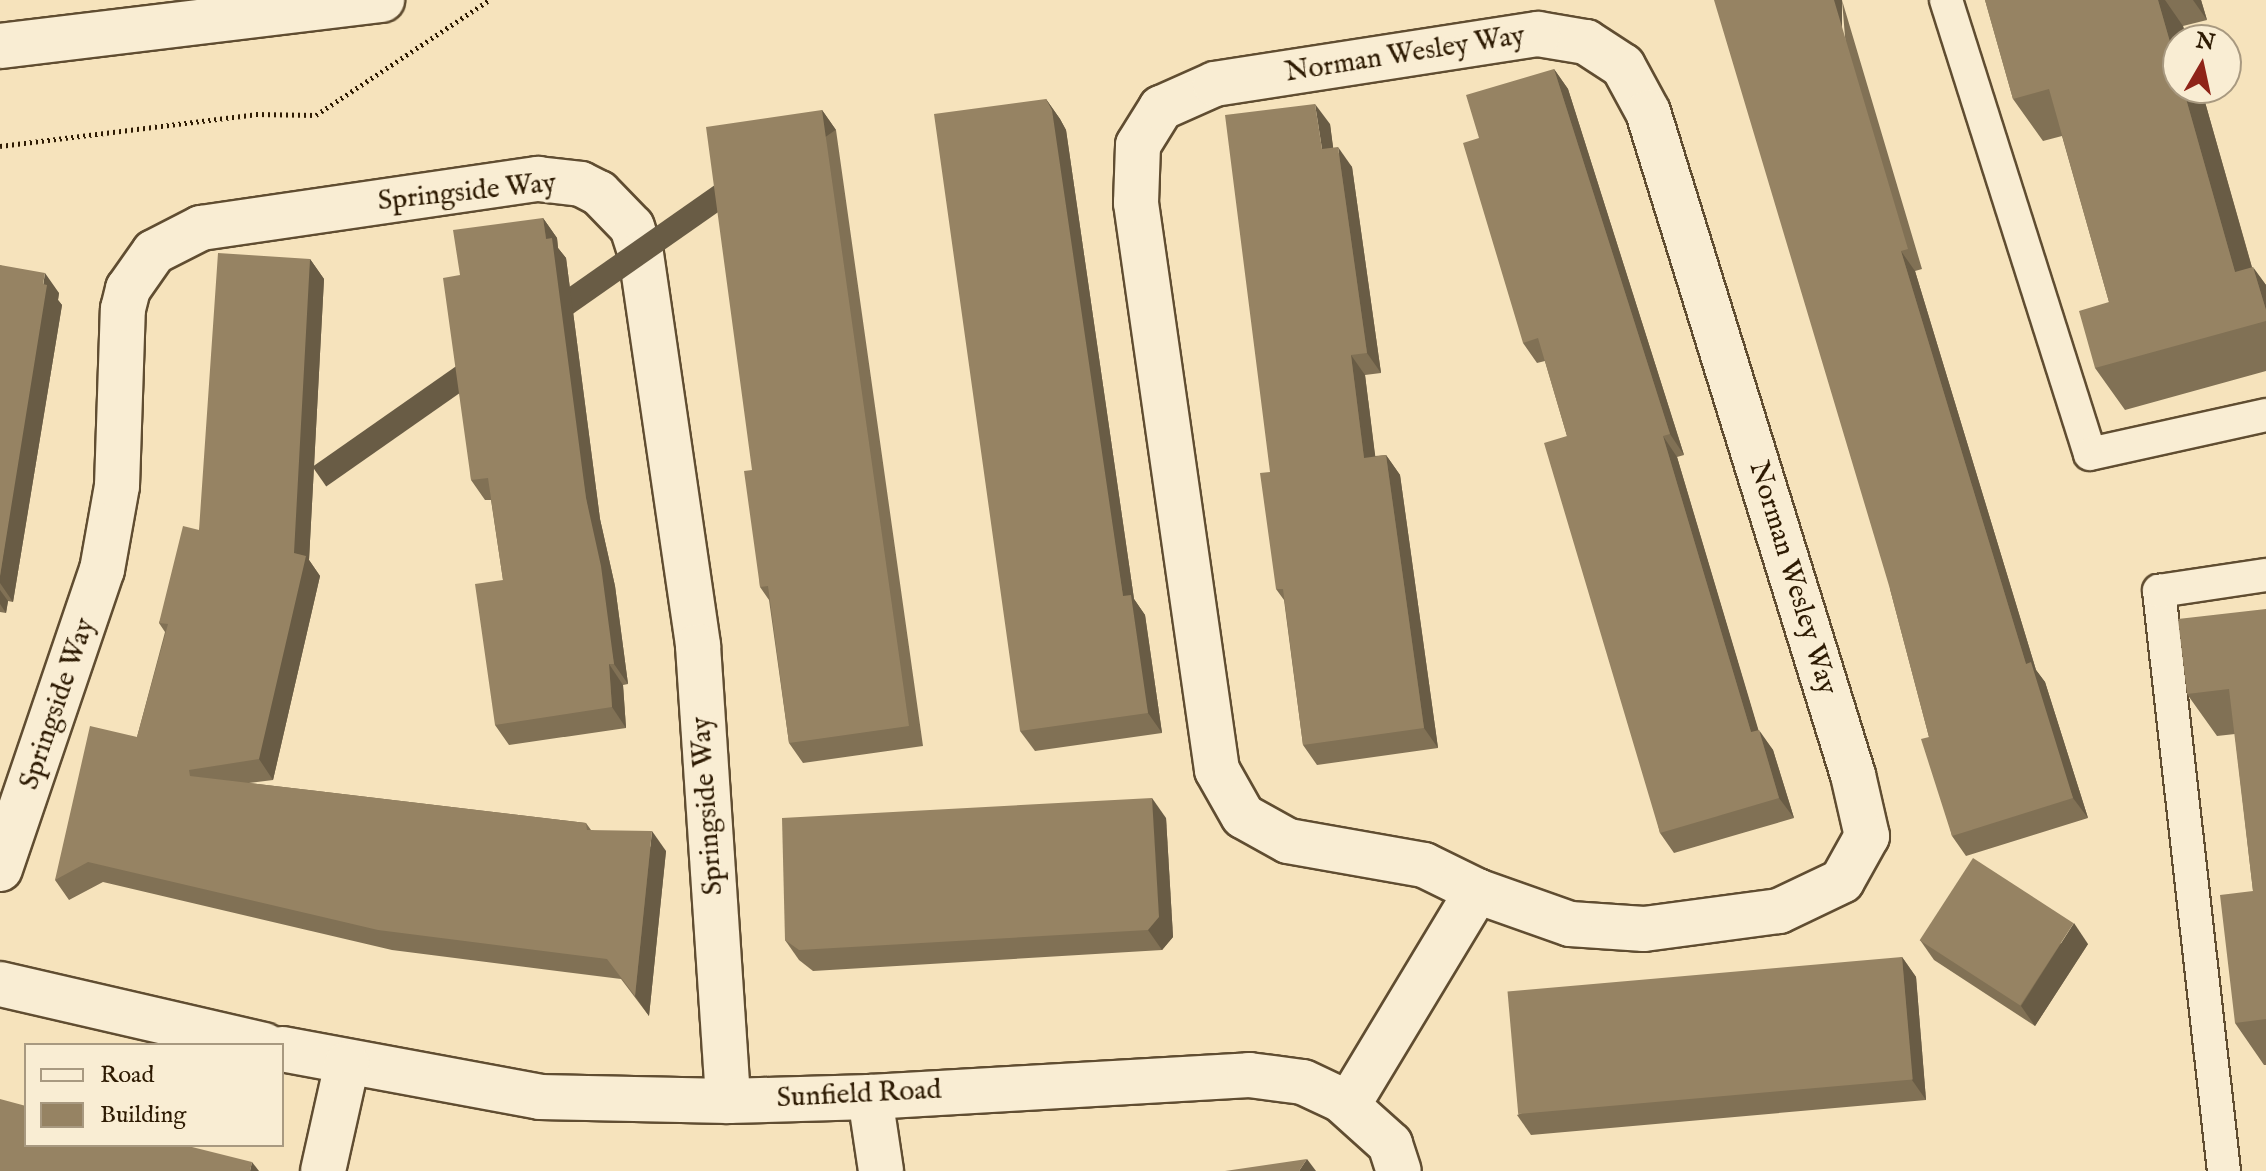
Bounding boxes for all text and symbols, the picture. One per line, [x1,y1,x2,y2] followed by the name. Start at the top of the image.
[1283,19,1527,91] street label: Norman Wesley Way
[2162,24,2242,104] north arrow
[2194,27,2217,58] text: N
[376,167,558,219] street label: Springside Way
[1741,457,1843,699] street label: Norman Wesley Way
[13,614,103,794] street label: Springside Way
[685,716,731,896] street label: Springside Way
[24,1043,284,1147] legend
[100,1060,154,1091] text: Road
[776,1074,942,1116] street label: Sunfield Road
[100,1100,186,1131] text: Building

